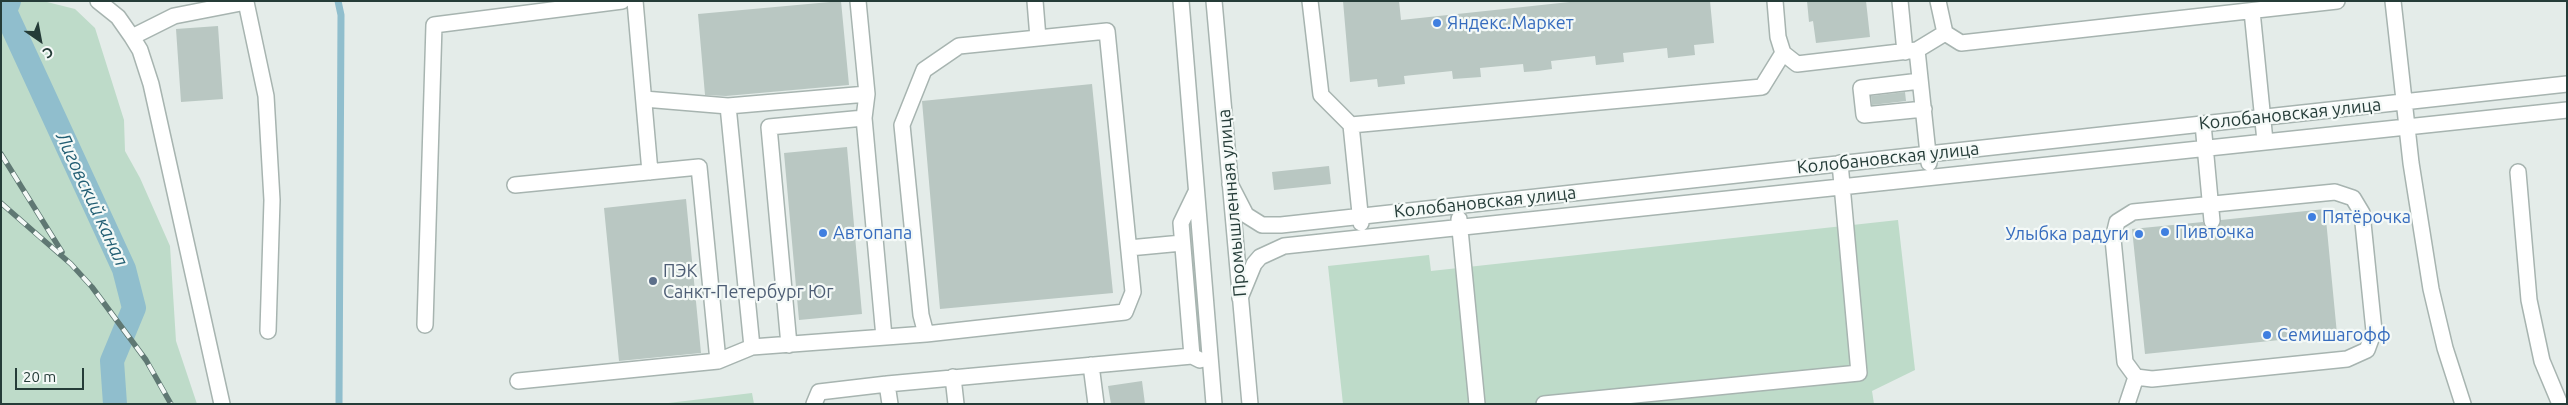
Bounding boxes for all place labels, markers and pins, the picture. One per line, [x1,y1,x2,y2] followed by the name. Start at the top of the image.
[1447,12,1574,34] place label: Яндекс.Маркет
[1431,17,1443,29] marker: Яндекс.Маркет
[2322,206,2411,228] place label: Пятёрочка
[2306,211,2318,223] marker: Пятёрочка
[2175,221,2254,243] place label: Пивточка
[833,222,912,244] place label: Автопапа
[2005,223,2129,245] place label: Улыбка радуги
[2159,226,2171,238] marker: Пивточка
[817,227,829,239] marker: Автопапа
[2133,228,2145,240] marker: Улыбка радуги
[663,260,834,302] place label: ПЭК Санкт-Петербург Юг
[647,275,659,287] marker: ПЭК Санкт-Петербург Юг
[2277,324,2391,346] place label: Семишагофф
[2261,329,2273,341] marker: Семишагофф

